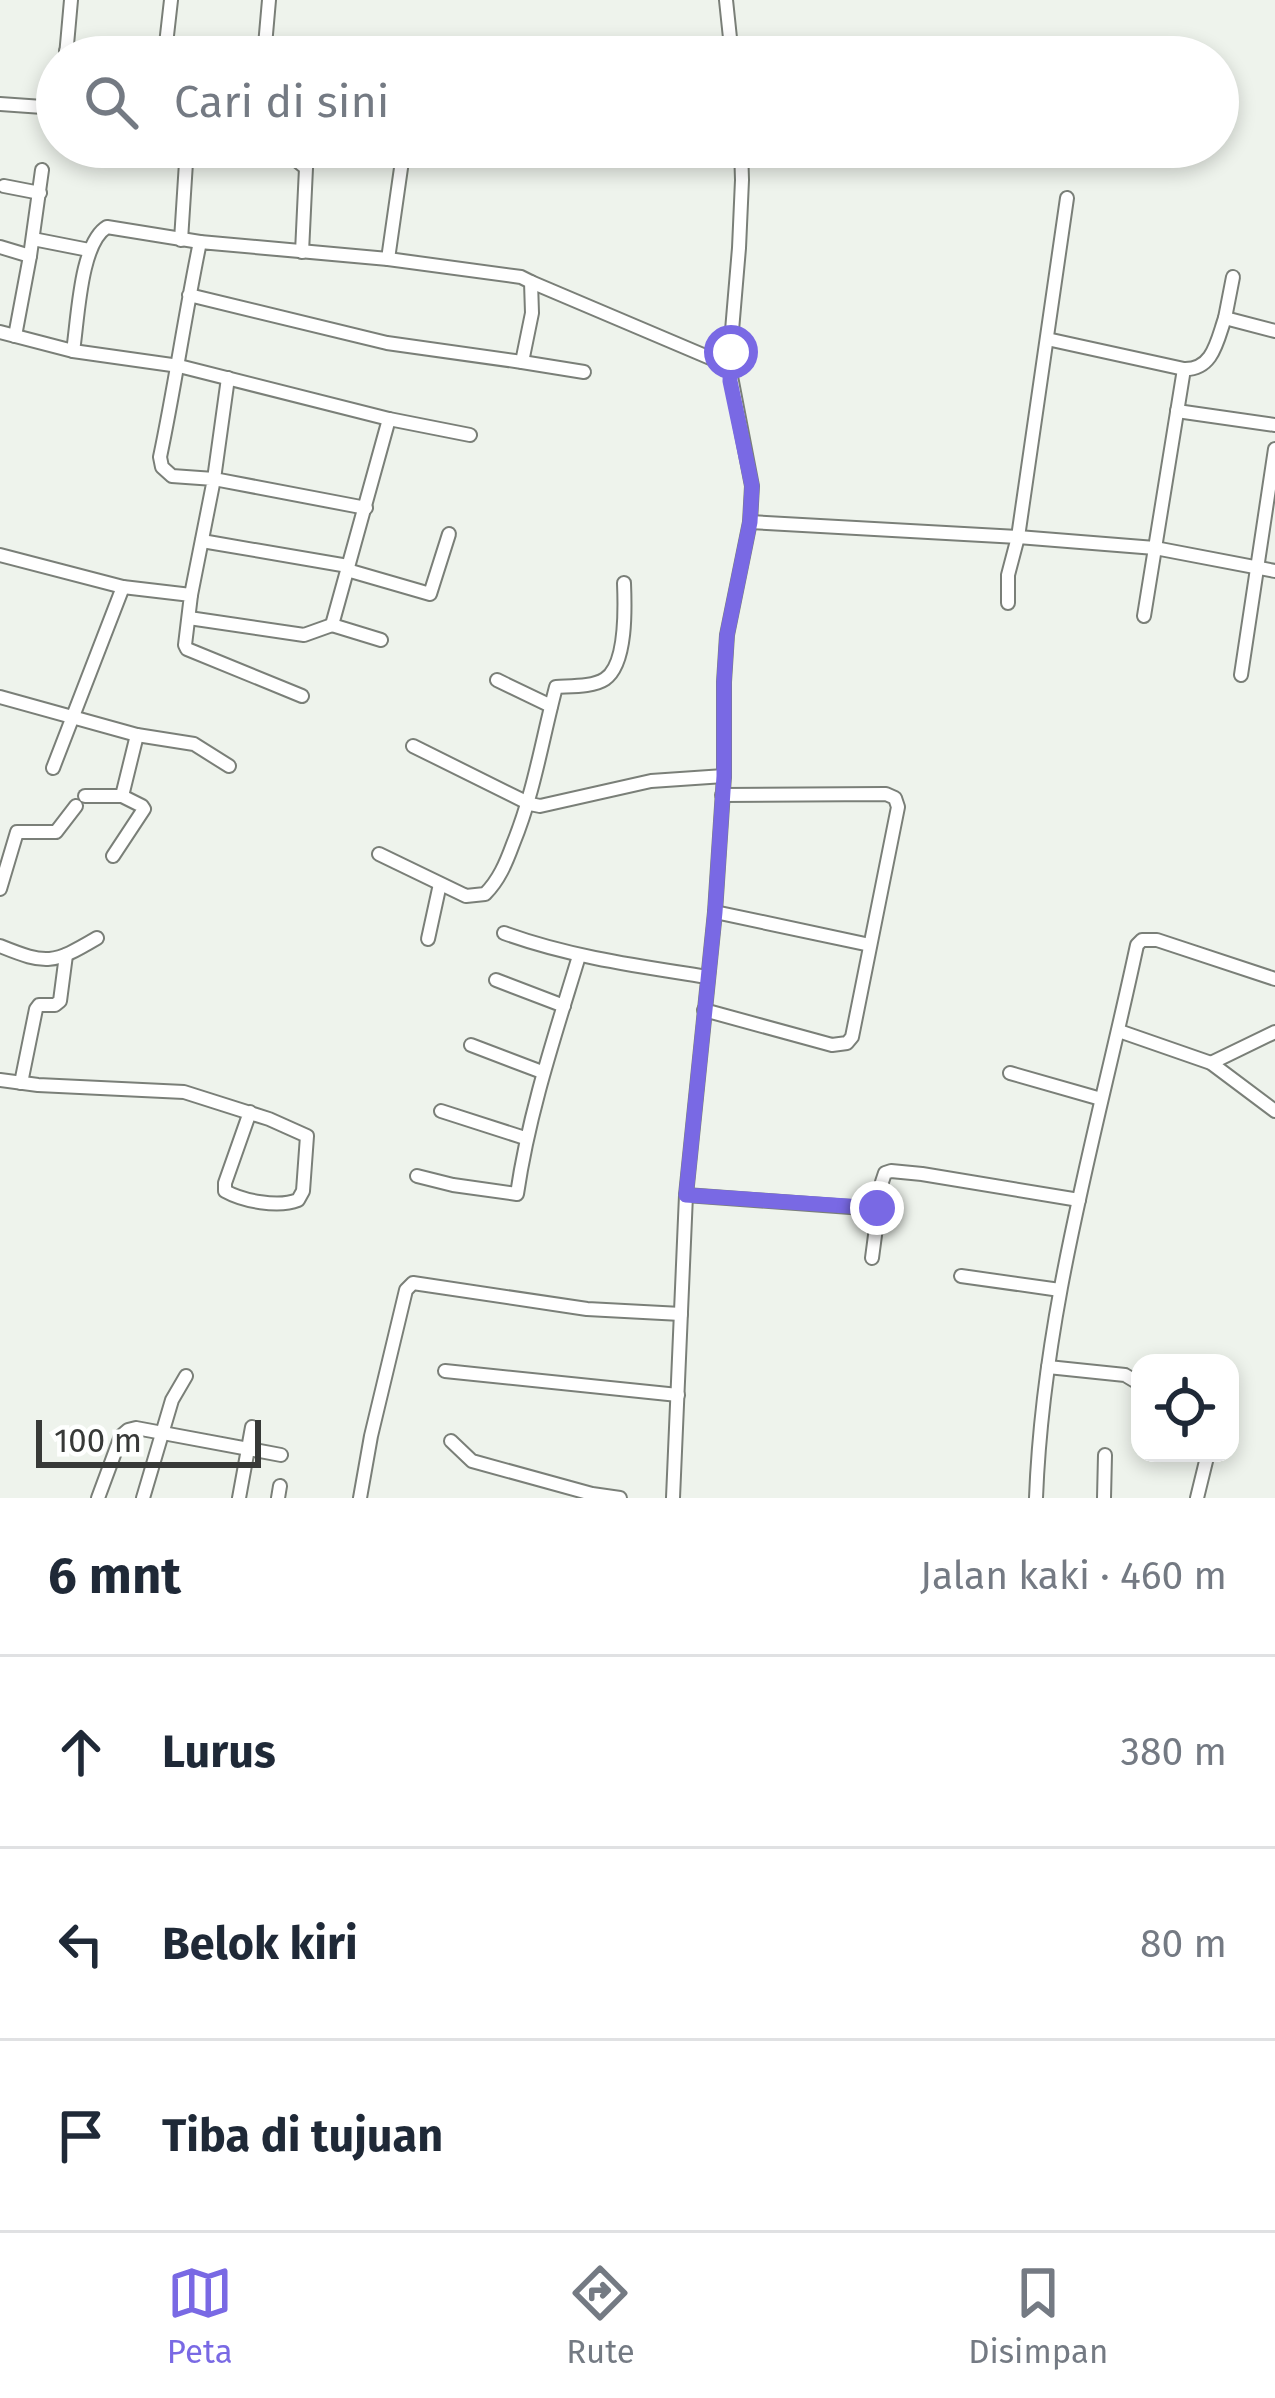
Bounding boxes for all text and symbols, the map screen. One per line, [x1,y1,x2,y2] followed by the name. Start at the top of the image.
[36,36,1239,168] search box
[78,69,144,135] icon: search
[174,75,390,129] text: Cari di sini
[704,325,758,379] route start
[850,1181,904,1235] route end
[1131,1354,1239,1462] map controls
[1131,1354,1239,1462] button: locate
[36,1414,261,1467] scale bar
[54,1421,142,1461] text: 100 m
[48,1545,181,1607] text: 6 mnt
[920,1553,1227,1599] text: Jalan kaki · 460 m
[48,1719,114,1785] icon: ahead
[162,1725,276,1779] text: Lurus
[1121,1729,1227,1775] text: 380 m
[48,1911,114,1977] icon: left
[162,1917,358,1971] text: Belok kiri
[1140,1921,1227,1967] text: 80 m
[48,2103,114,2169] icon: arrive
[162,2109,443,2163] text: Tiba di tujuan
[167,2260,233,2372] tab: Peta
[566,2260,635,2372] tab: Rute
[968,2260,1108,2372] tab: Disimpan

